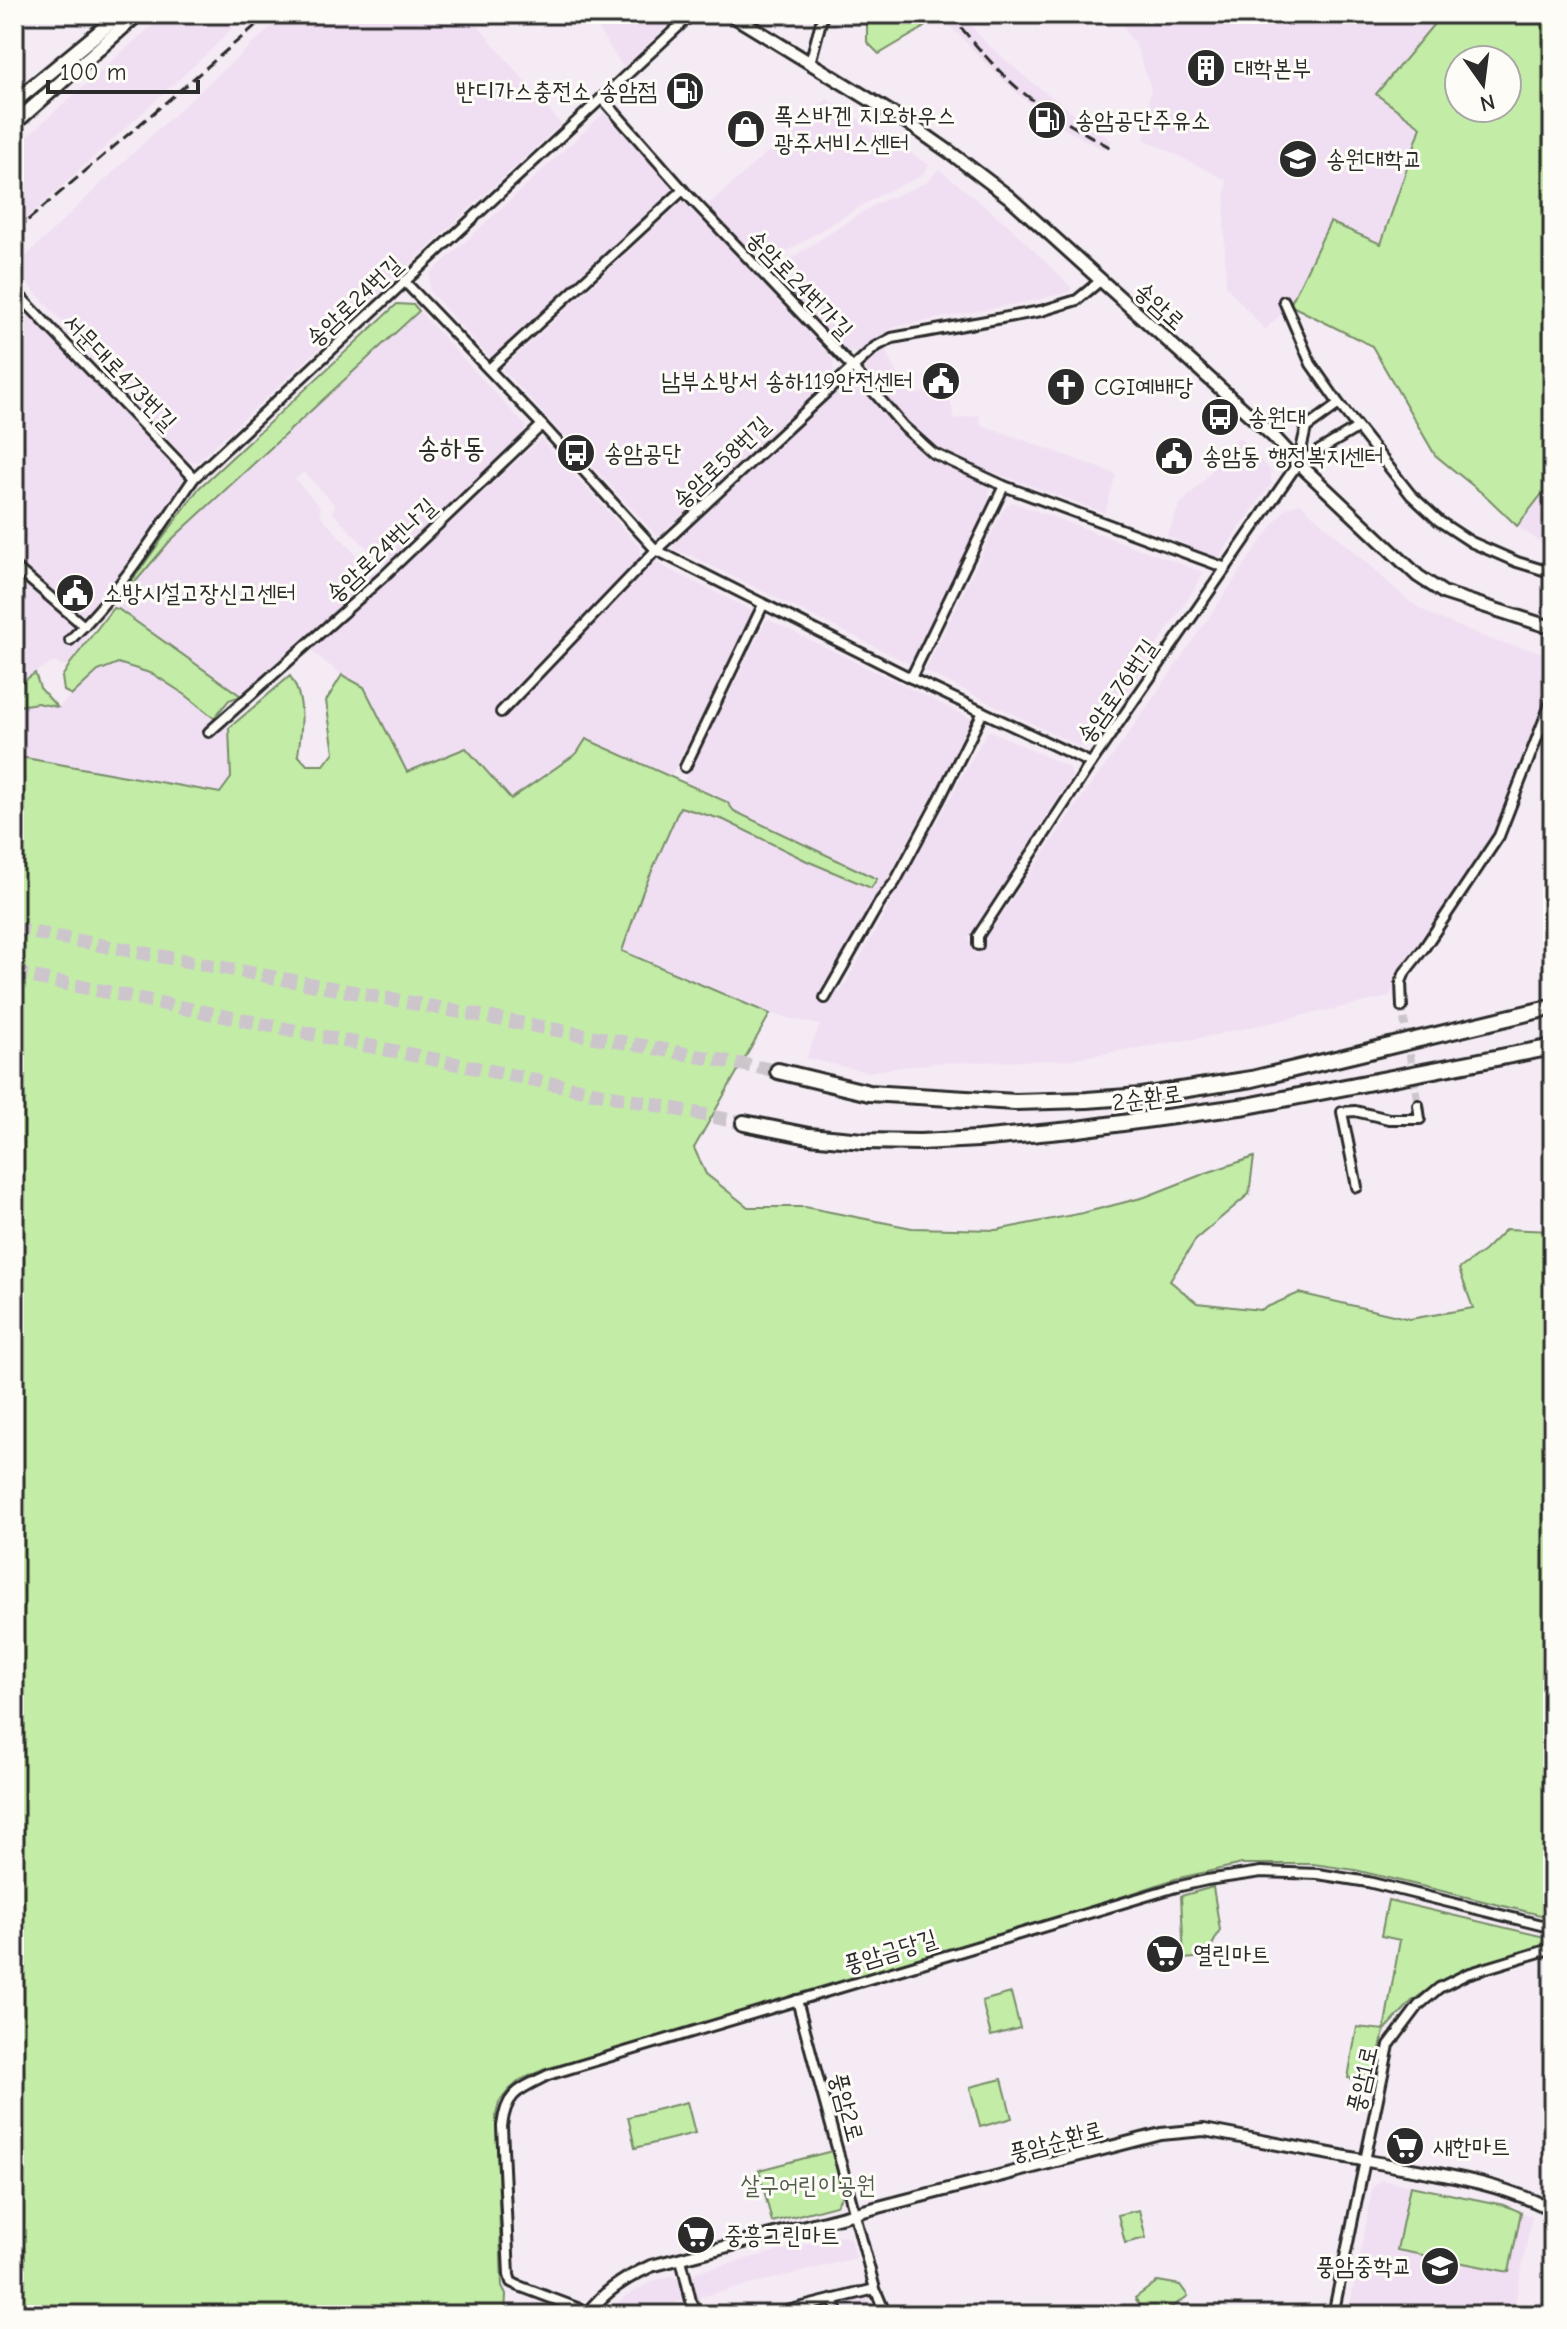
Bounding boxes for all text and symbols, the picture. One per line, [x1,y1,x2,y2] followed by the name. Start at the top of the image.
[48,44,198,94] scale bar
[1443,44,1523,124] north arrow
[1185,47,1227,89] building icon: 대학본부
[1234,54,1311,82] place label: 대학본부
[60,58,127,86] text: 100 m
[664,70,706,112] fuel station icon: 반디가스충전소 송암점
[456,77,657,105] place label: 반디가스충전소 송암점
[1477,88,1498,117] text: N
[1026,99,1068,141] fuel station icon: 송암공단주유소
[774,101,956,157] place label: 폭스바겐 지오하우스 광주서비스센터
[1075,106,1210,134] place label: 송암공단주유소
[725,108,767,150] shop icon: 폭스바겐 지오하우스 광주서비스센터
[1277,138,1319,180] school or university icon: 송원대학교
[1326,145,1423,173] place label: 송원대학교
[741,224,859,344] street label: 송암로24번가길
[300,250,408,352] street label: 송암로24번길
[1129,276,1191,336] street label: 송암로
[57,308,183,436] street label: 서문대로473번길
[920,360,962,402] public building icon: 남부소방서 송하119안전센터
[1045,366,1087,408] church icon: CGI예배당
[661,367,913,395] place label: 남부소방서 송하119안전센터
[1094,373,1193,401] place label: CGI예배당
[1199,396,1241,438] bus stop icon: 송원대
[1248,403,1306,431] place label: 송원대
[667,410,775,514] street label: 송암로58번길
[417,432,485,464] district label: 송하동
[555,432,597,474] bus stop icon: 송암공단
[1153,435,1195,477] public building icon: 송암동 행정복지센터
[604,439,681,467] place label: 송암공단
[1202,442,1384,470] place label: 송암동 행정복지센터
[320,492,442,608] street label: 송암로24번나길
[54,572,96,614] public building icon: 소방시설고장신고센터
[103,579,296,607] place label: 소방시설고장신고센터
[1071,634,1163,748] street label: 송암로76번길
[1110,1079,1184,1117] street label: 2순환로
[840,1923,940,1979] street label: 풍암금당길
[1144,1933,1186,1975] supermarket icon: 열린마트
[1193,1940,1270,1968] place label: 열린마트
[1341,2043,1383,2115] street label: 풍암1로
[824,2069,870,2145] street label: 풍암2로
[1006,2115,1106,2167] street label: 풍암순환로
[1384,2125,1426,2167] supermarket icon: 새한마트
[1433,2132,1510,2160] place label: 새한마트
[740,2171,876,2199] park label: 살구어린이공원
[675,2214,717,2256] supermarket icon: 중흥그린마트
[724,2221,840,2249] place label: 중흥그린마트
[1419,2245,1461,2287] school or university icon: 풍암중학교
[1315,2252,1412,2280] place label: 풍암중학교

